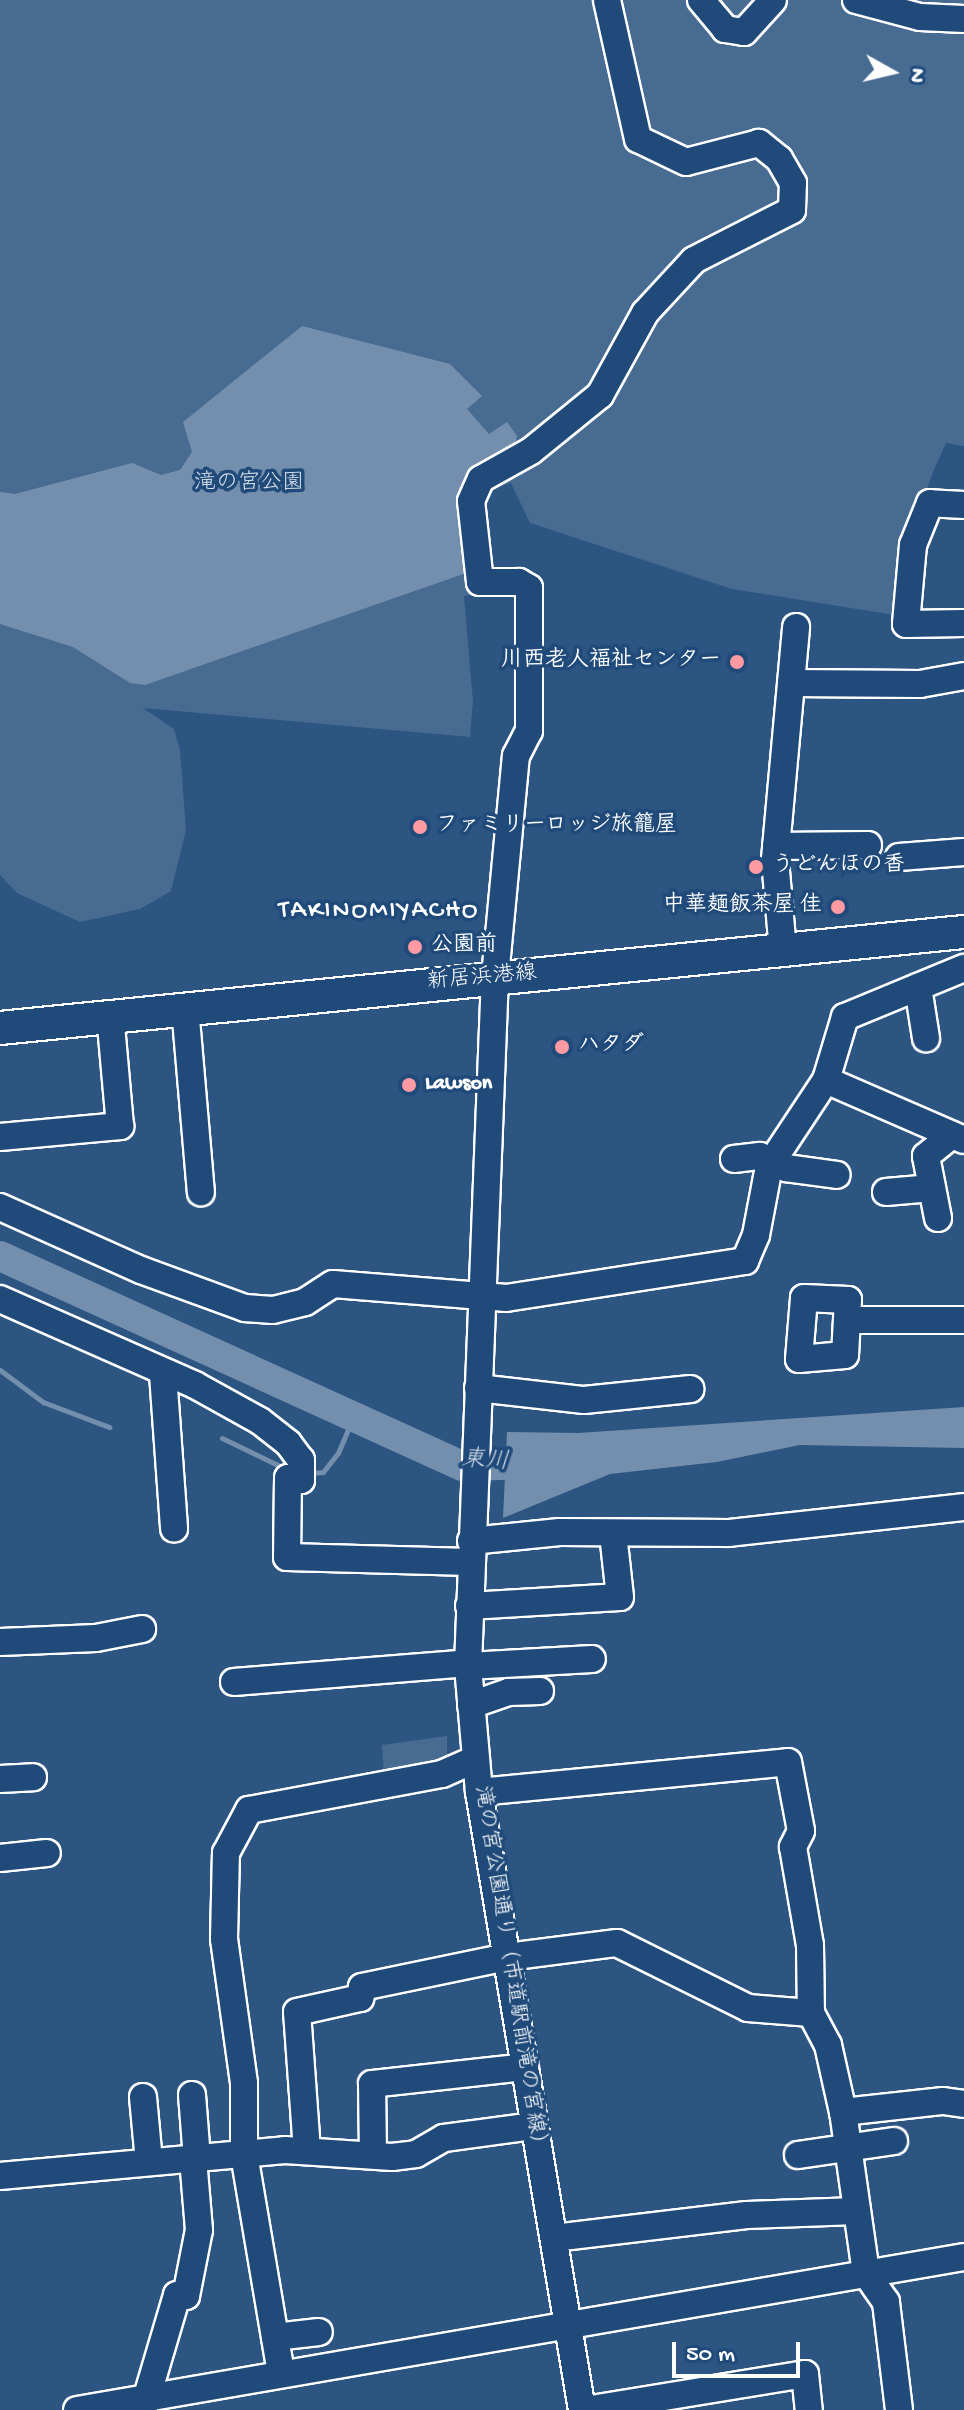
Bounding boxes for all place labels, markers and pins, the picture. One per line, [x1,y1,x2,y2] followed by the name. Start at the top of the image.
[501,649,721,675] place label: 川西老人福祉センター
[728,653,746,671] marker: 川西老人福祉センター
[436,814,678,840] place label: ファミリーロッジ旅籠屋
[411,818,429,836] marker: ファミリーロッジ旅籠屋
[772,854,904,880] place label: うどんほの香
[747,858,765,876] marker: うどんほの香
[663,894,822,920] place label: 中華麺飯茶屋 佳
[829,898,847,916] marker: 中華麺飯茶屋 佳
[431,934,497,960] place label: 公園前
[406,938,424,956] marker: 公園前
[578,1034,644,1060] place label: ハタダ
[553,1038,571,1056] marker: ハタダ
[425,1072,492,1098] place label: Lawson
[400,1076,418,1094] marker: Lawson

